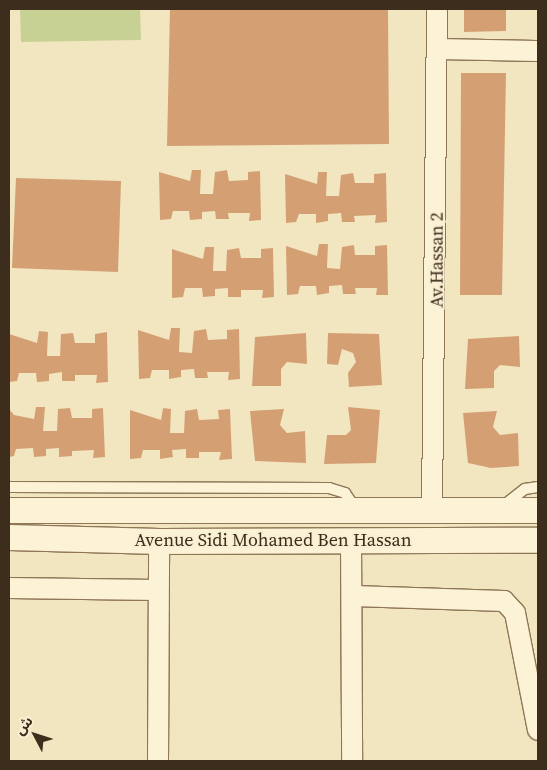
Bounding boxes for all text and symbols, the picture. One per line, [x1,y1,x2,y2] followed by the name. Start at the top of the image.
[426,212,448,308] street label: Av.Hassan 2
[134,529,412,551] street label: Avenue Sidi Mohamed Ben Hassan
[10,710,60,760] north arrow
[10,712,37,739] text: ش

